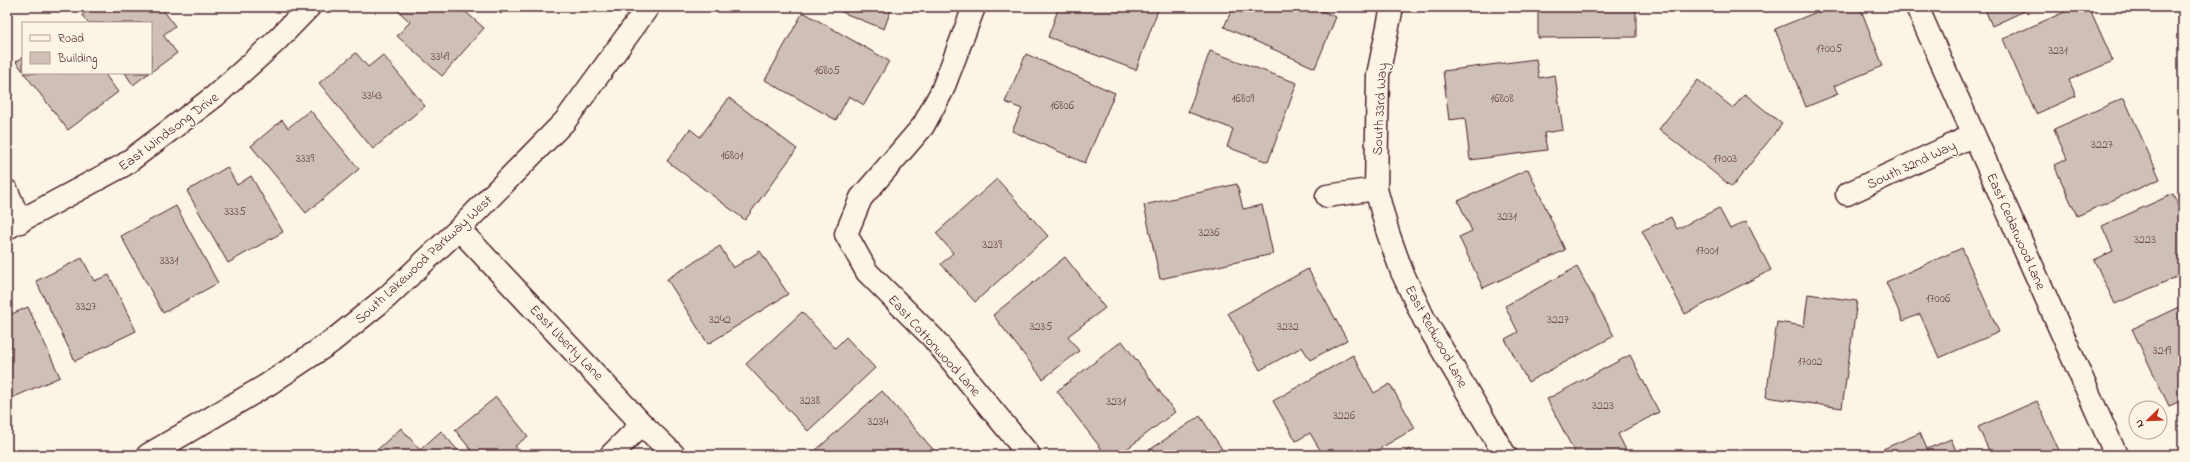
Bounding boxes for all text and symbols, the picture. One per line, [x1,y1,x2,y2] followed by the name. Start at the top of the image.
[22,22,152,74] legend
[58,30,84,48] text: Road
[1816,40,1842,58] house number: 17005
[2048,42,2068,60] house number: 3231
[431,48,450,66] house number: 3349
[57,50,97,69] text: Building
[814,62,840,80] house number: 16805
[1368,62,1394,156] street label: South 33rd Way
[114,87,225,178] street label: East Windsong Drive
[362,87,382,105] house number: 3343
[1232,90,1255,108] house number: 16809
[1490,90,1514,108] house number: 16808
[1050,97,1075,115] house number: 16806
[1864,135,1960,196] street label: South 32nd Way
[2091,136,2113,154] house number: 3227
[721,147,743,165] house number: 16801
[296,150,315,168] house number: 3339
[1713,150,1737,168] house number: 17003
[1980,170,2051,294] street label: East Cedarwood Lane
[350,190,498,330] street label: South Lakewood Parkway West
[224,203,246,221] house number: 3335
[1497,208,1517,226] house number: 3231
[1198,224,1220,242] house number: 3236
[2134,231,2156,249] house number: 3223
[982,236,1002,254] house number: 3239
[1696,242,1719,260] house number: 17001
[160,252,179,270] house number: 3331
[1399,282,1473,392] street label: East Redwood Lane
[882,290,986,402] street label: East Cottonwood Lane
[1926,290,1951,308] house number: 17006
[76,298,96,316] house number: 3327
[523,300,608,387] street label: East Liberty Lane
[709,311,731,329] house number: 3242
[1547,311,1569,329] house number: 3227
[1030,318,1053,336] house number: 3235
[1277,318,1299,336] house number: 3232
[2153,342,2172,360] house number: 3219
[1797,353,1823,371] house number: 17002
[800,392,821,410] house number: 3238
[1106,393,1126,411] house number: 3231
[1592,397,1614,415] house number: 3223
[2128,400,2168,440] north arrow
[1333,407,1356,425] house number: 3226
[868,413,888,431] house number: 3234
[2131,417,2149,430] text: N

